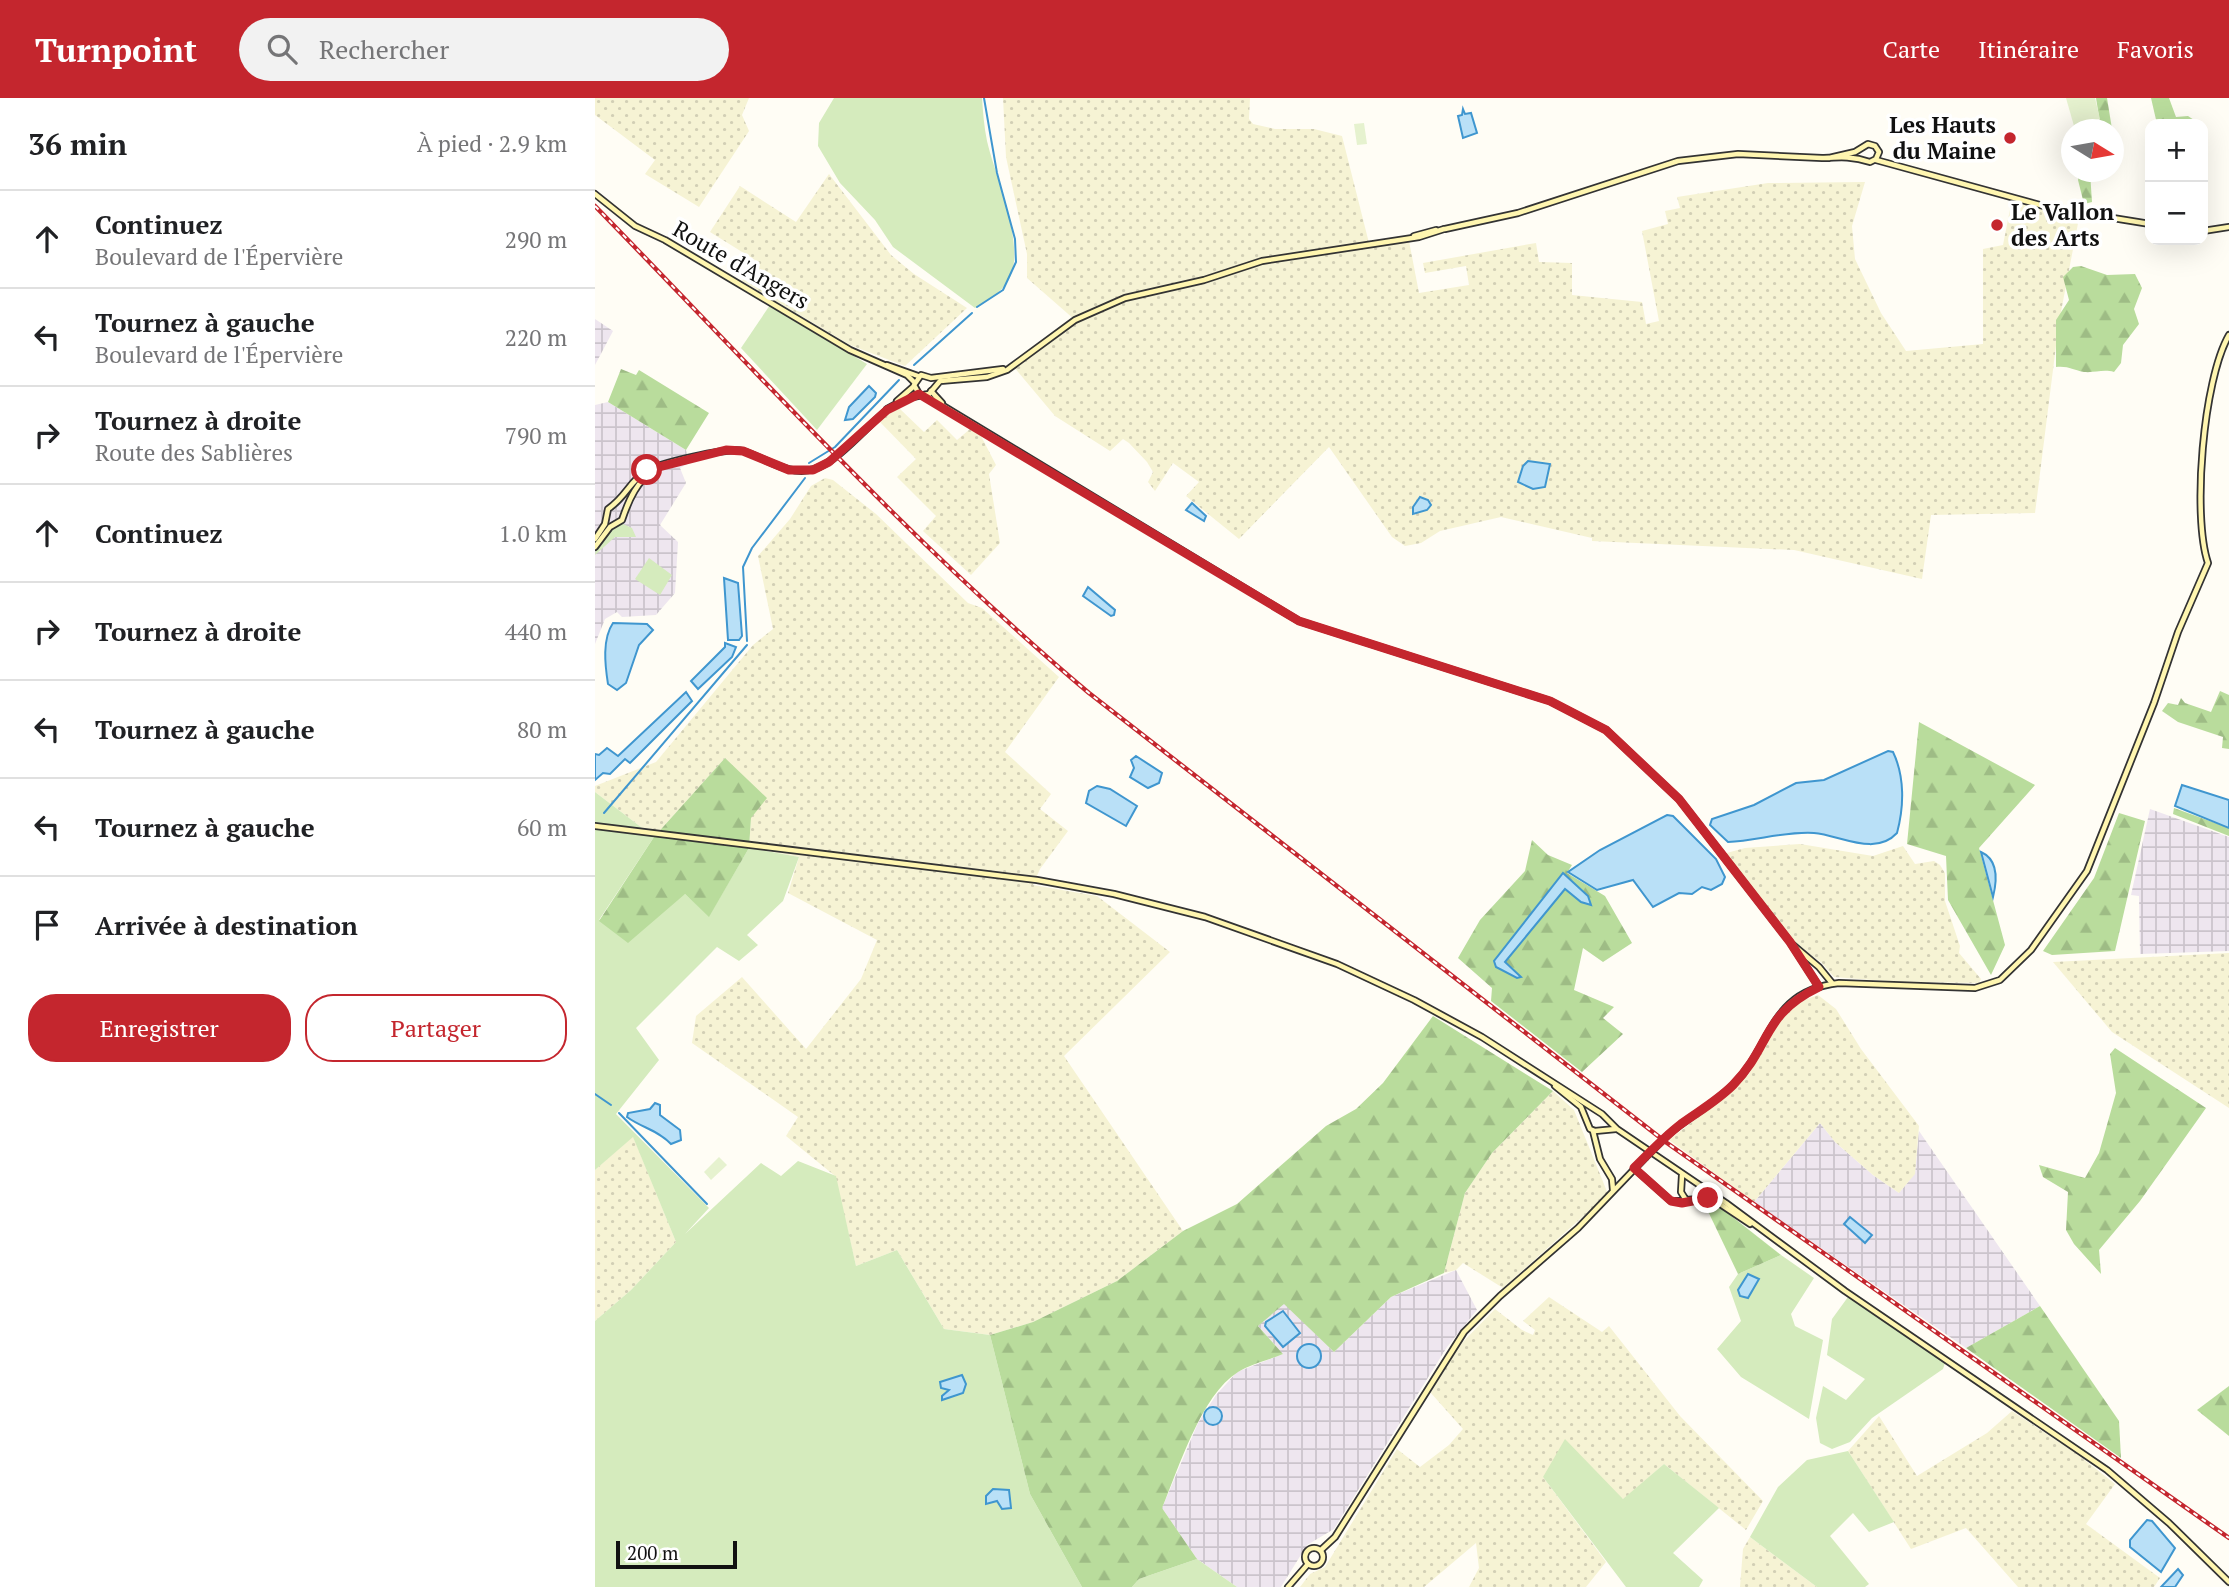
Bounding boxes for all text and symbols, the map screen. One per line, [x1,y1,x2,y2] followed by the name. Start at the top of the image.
[239,18,729,81] search box
[35,28,197,71] text: Turnpoint
[263,30,301,68] icon: search
[319,32,449,66] text: Rechercher
[1882,33,1940,65] text: Carte
[1978,33,2079,65] text: Itinéraire
[2117,33,2194,65] text: Favoris
[1889,109,1996,166] place label: Les Hauts du Maine
[2061,119,2124,182] north arrow
[2145,119,2208,245] map controls
[2145,119,2208,182] button: +
[28,124,127,164] text: 36 min
[417,128,567,159] text: À pied · 2.9 km
[2002,130,2018,146] marker: Les Hauts du Maine
[2145,182,2208,245] button: −
[2011,196,2114,253] place label: Le Vallon des Arts
[95,207,223,241] text: Continuez
[667,213,815,316] street label: Route d'Angers
[1989,217,2005,233] marker: Le Vallon des Arts
[28,220,66,258] icon: ahead
[505,224,567,255] text: 290 m
[95,241,343,272] text: Boulevard de l'Épervière
[95,305,315,339] text: Tournez à gauche
[28,318,66,356] icon: left
[505,322,567,353] text: 220 m
[95,339,343,370] text: Boulevard de l'Épervière
[95,403,301,437] text: Tournez à droite
[28,416,66,454] icon: right
[505,420,567,451] text: 790 m
[95,437,293,468] text: Route des Sablières
[631,454,662,485] route start
[28,514,66,552] icon: ahead
[95,516,223,550] text: Continuez
[499,518,567,549] text: 1.0 km
[28,612,66,650] icon: right
[95,614,301,648] text: Tournez à droite
[505,616,567,647] text: 440 m
[28,710,66,748] icon: left
[95,712,315,746] text: Tournez à gauche
[517,714,567,745] text: 80 m
[28,808,66,846] icon: left
[95,810,315,844] text: Tournez à gauche
[517,812,567,843] text: 60 m
[28,906,66,944] icon: arrive
[95,908,358,942] text: Arrivée à destination
[28,994,291,1062] button: Enregistrer
[305,994,567,1062] button: Partager
[1692,1182,1723,1213] route end
[616,1538,737,1570] scale bar
[627,1540,678,1565] text: 200 m

